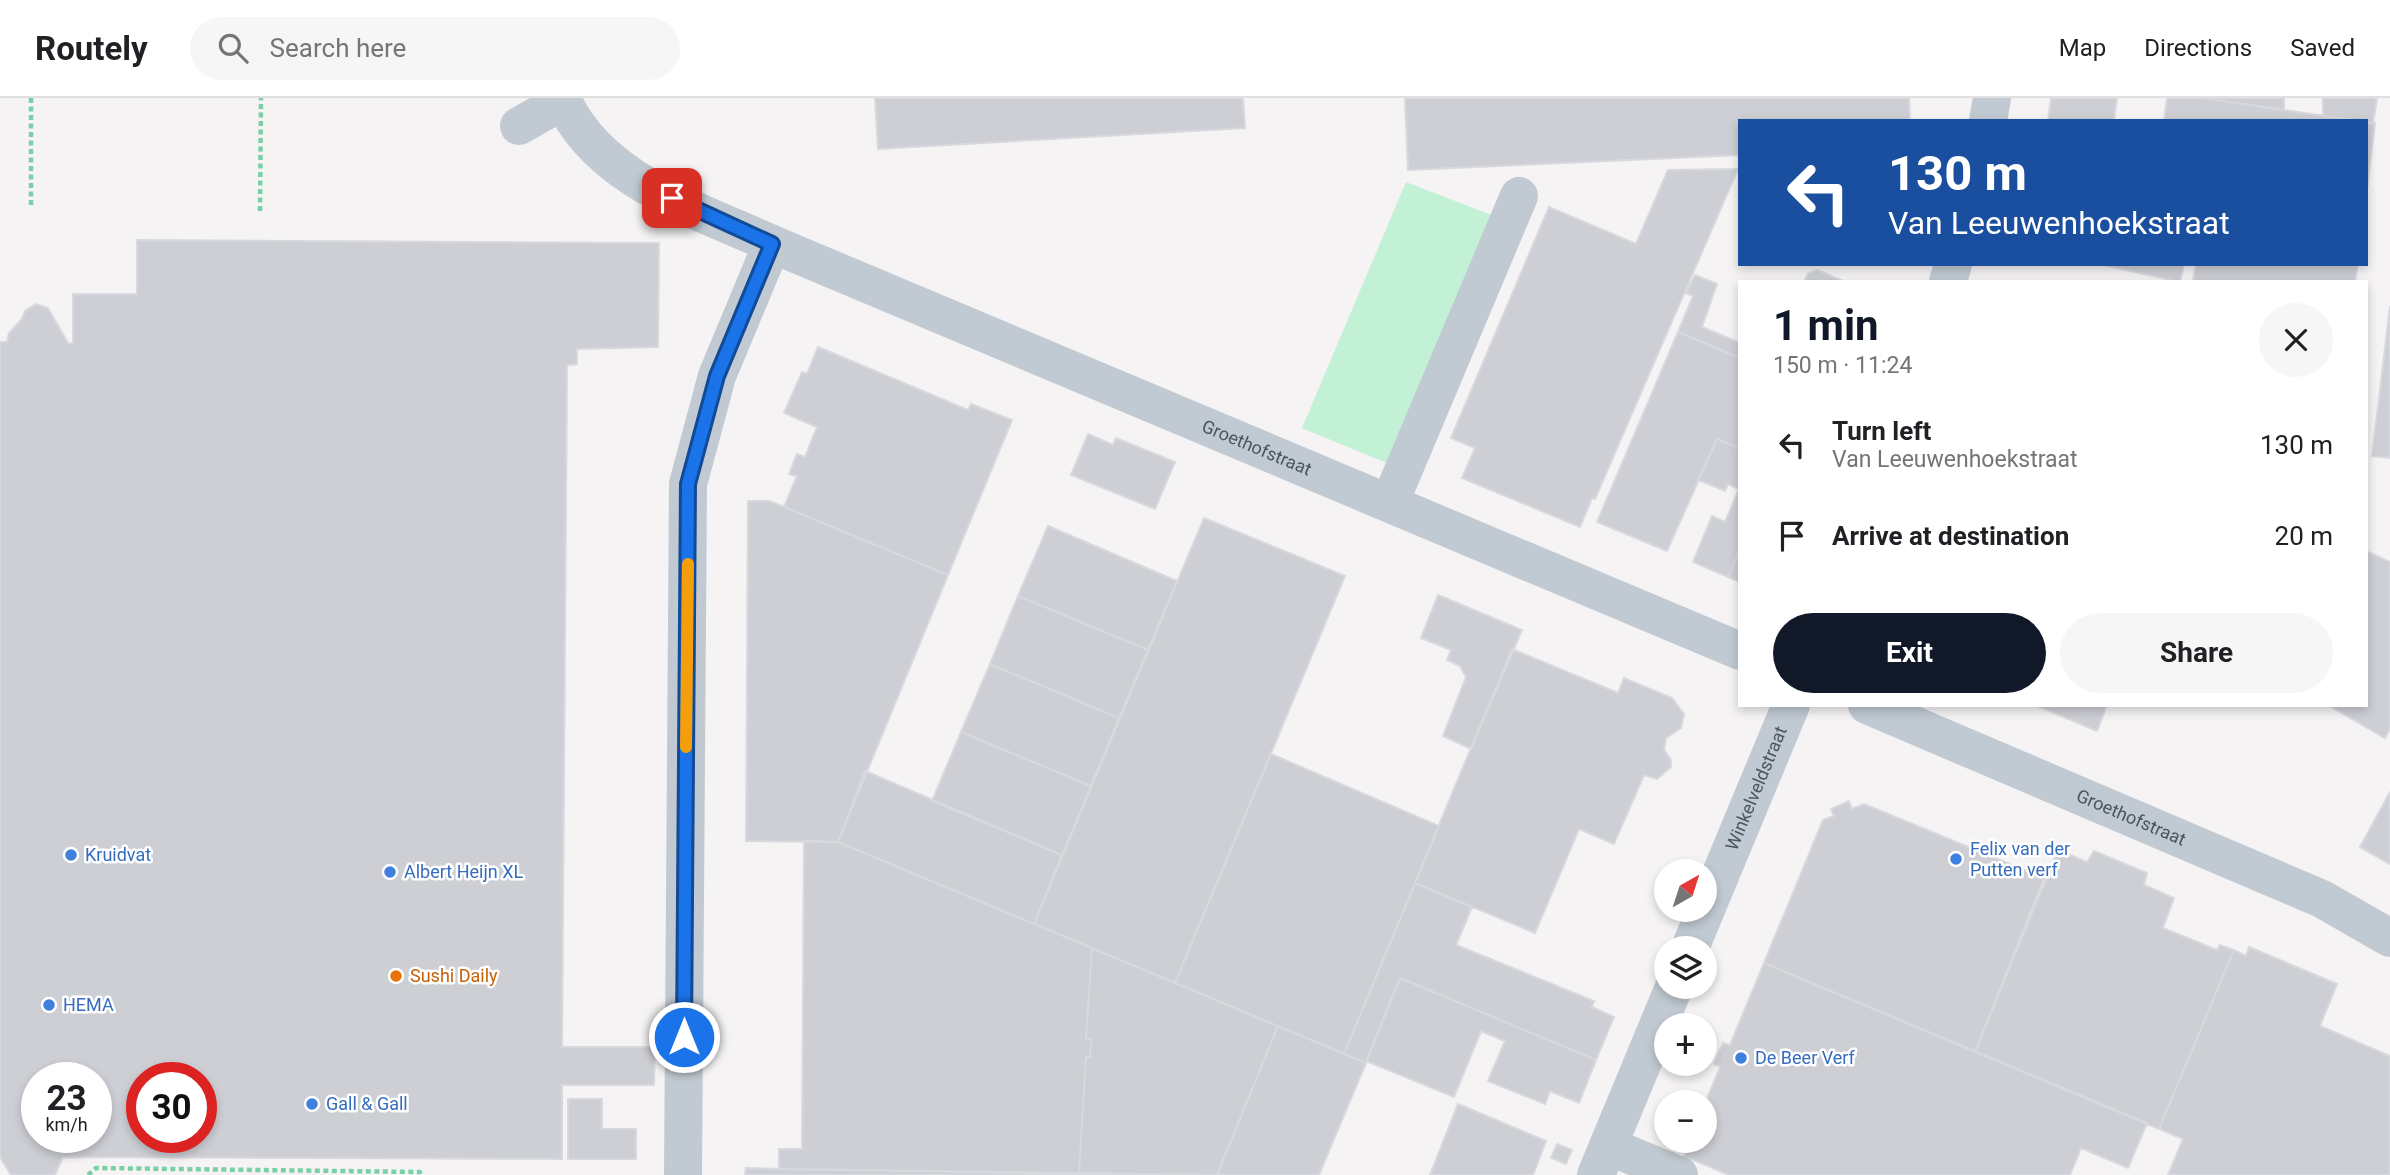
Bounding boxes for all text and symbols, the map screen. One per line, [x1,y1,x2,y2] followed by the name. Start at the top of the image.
[190,17,680,80] search box
[35,29,148,68] text: Routely
[214,29,252,67] icon: search
[270,33,406,63] text: Search here
[2059,34,2106,62] text: Map
[2144,34,2252,62] text: Directions
[2290,34,2355,62] text: Saved
[1888,145,2027,202] text: 130 m
[1773,147,1864,238] icon: left
[642,168,702,228] pin
[653,179,691,217] icon: arrive
[1888,204,2230,242] text: Van Leeuwenhoekstraat
[1773,301,1879,350] text: 1 min
[2259,303,2333,377] button: close
[1773,352,1912,379] text: 150 m · 11:24
[1199,415,1315,480] street label: Groethofstraat
[1832,416,1931,446] text: Turn left
[1773,426,1811,464] icon: left
[2260,430,2333,460] text: 130 m
[1832,446,2078,473] text: Van Leeuwenhoekstraat
[1773,517,1811,555] icon: arrive
[1832,521,2069,551] text: Arrive at destination
[2275,521,2333,551] text: 20 m
[1773,613,2046,693] button: Exit
[2060,613,2333,693] button: Share
[1721,723,1791,853] street label: Winkelveldstraat
[2073,785,2189,850] street label: Groethofstraat
[1970,838,2070,880] place label: Felix van der Putten verf
[85,844,151,865] place label: Kruidvat
[63,847,79,863] marker: Kruidvat
[1948,851,1964,867] marker: Felix van der Putten verf
[1654,859,1717,922] north arrow
[1654,859,1717,1153] map controls
[404,861,523,882] place label: Albert Heijn XL
[382,864,398,880] marker: Albert Heijn XL
[1654,936,1717,999] button: layers
[410,965,498,986] place label: Sushi Daily
[388,968,404,984] marker: Sushi Daily
[63,994,114,1015] place label: HEMA
[41,997,57,1013] marker: HEMA
[647,1000,721,1074] position arrow
[1654,1013,1717,1076] button: +
[1755,1047,1856,1068] place label: De Beer Verf
[1733,1050,1749,1066] marker: De Beer Verf
[126,1062,217,1153] speed limit sign: 30
[46,1078,87,1119] text: 23
[1654,1090,1717,1153] button: −
[326,1093,408,1114] place label: Gall & Gall
[304,1096,320,1112] marker: Gall & Gall
[45,1114,88,1135] text: km/h

